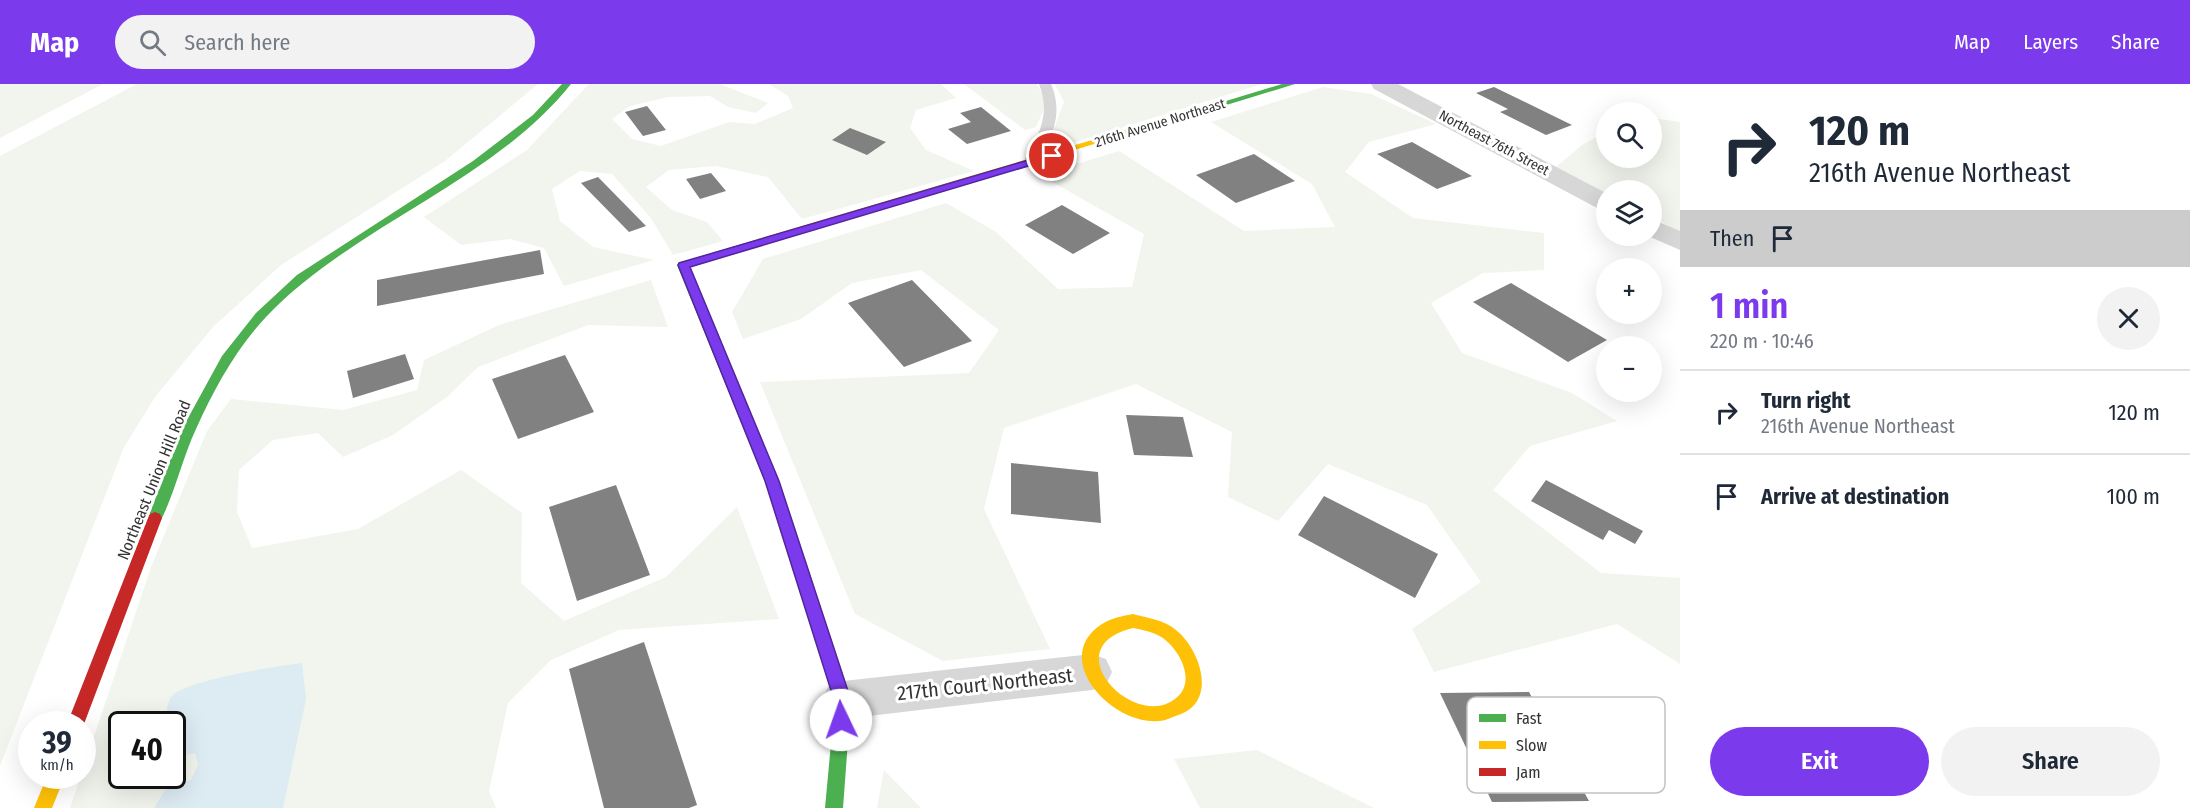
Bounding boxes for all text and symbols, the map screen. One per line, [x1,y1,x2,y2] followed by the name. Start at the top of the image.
[115,15,535,69] search box
[30,26,79,59] text: Map
[136,26,169,59] icon: search
[184,29,290,56] text: Search here
[1954,29,1990,55] text: Map
[2023,29,2078,55] text: Layers
[2111,29,2160,55] text: Share
[1093,95,1228,151] street label: 216th Avenue Northeast
[1596,102,1662,402] map controls
[1596,102,1662,168] button: search
[1809,106,1910,156] text: 120 m
[1436,107,1552,179] street label: Northeast 76th Street
[1710,108,1788,186] icon: right
[1026,130,1077,181] pin
[1035,139,1068,172] icon: arrive
[1809,157,2071,189] text: 216th Avenue Northeast
[1596,180,1662,246] button: layers
[1766,222,1799,255] icon: arrive
[1710,225,1754,252] text: Then
[1596,258,1662,324] button: +
[1710,284,1788,328] text: 1 min
[2097,287,2160,350] button: close
[1710,329,1814,353] text: 220 m · 10:46
[1596,336,1662,402] button: −
[1761,387,1850,414] text: Turn right
[1710,396,1743,429] icon: right
[113,398,195,562] street label: Northeast Union Hill Road
[2108,399,2160,426] text: 120 m
[1761,414,1955,438] text: 216th Avenue Northeast
[1710,480,1743,513] icon: arrive
[1761,483,1949,510] text: Arrive at destination
[2106,483,2160,510] text: 100 m
[896,663,1074,705] street label: 217th Court Northeast
[809,688,873,752] position arrow
[1467,697,1665,793] legend
[1516,709,1543,728] text: Fast
[108,711,186,789] speed limit sign: 40
[42,725,72,761] text: 39
[1710,727,1929,796] button: Exit
[1941,727,2160,796] button: Share
[1516,736,1547,755] text: Slow
[40,756,74,774] text: km/h
[1516,763,1541,782] text: Jam

